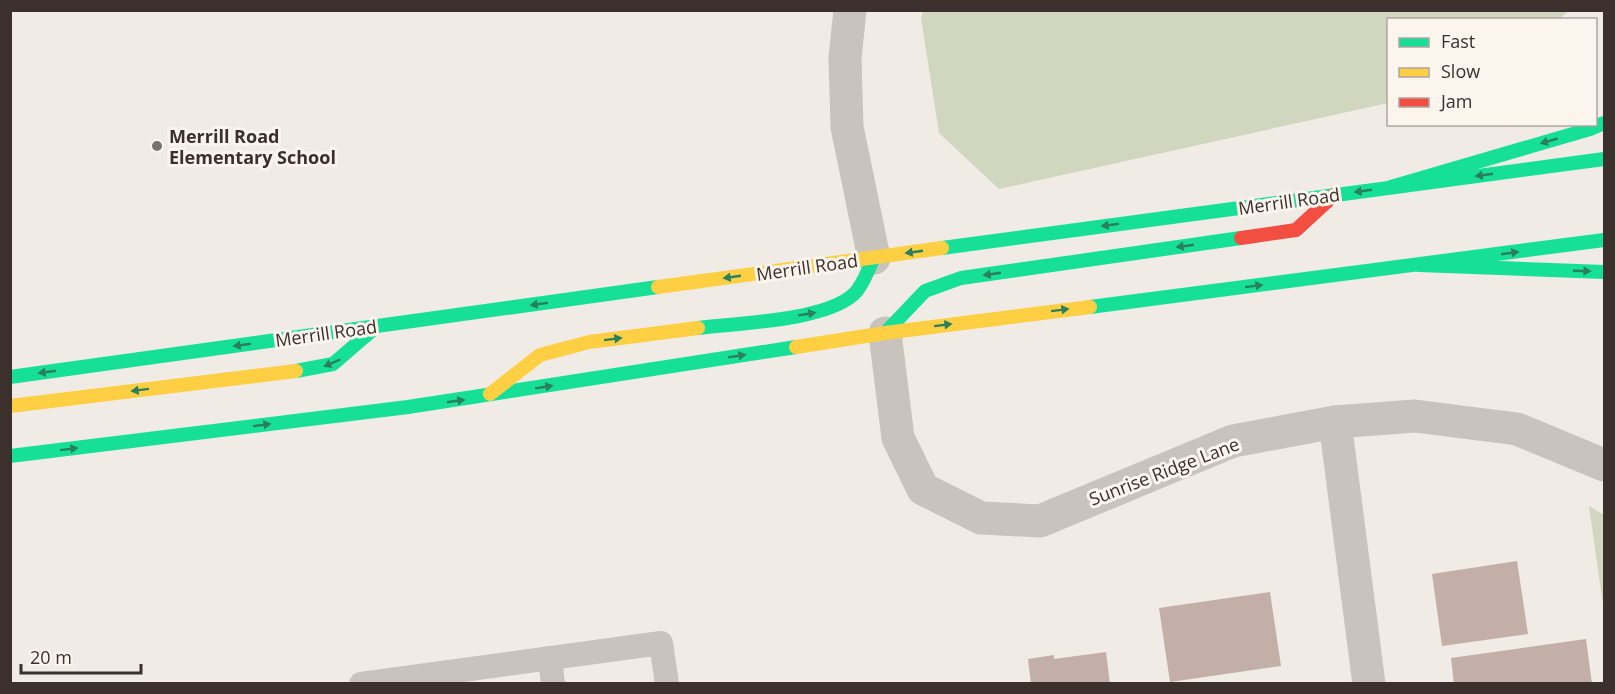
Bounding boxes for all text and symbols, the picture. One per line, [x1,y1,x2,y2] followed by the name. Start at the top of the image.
[1387,18,1597,126] legend
[1441,29,1475,53] text: Fast
[1441,59,1480,83] text: Slow
[1439,89,1473,113] text: Jam
[169,124,336,169] place label: Merrill Road Elementary School
[1540,137,1558,146] one-way arrow
[150,139,164,153] marker: Merrill Road Elementary School
[1474,170,1493,180] one-way arrow
[1237,182,1341,220] street label: Merrill Road
[1353,187,1372,196] one-way arrow
[1100,220,1119,230] one-way arrow
[1176,242,1195,251] one-way arrow
[905,247,924,256] one-way arrow
[755,248,859,286] street label: Merrill Road
[1500,248,1519,258] one-way arrow
[1572,267,1591,276] one-way arrow
[983,269,1002,278] one-way arrow
[723,272,742,282] one-way arrow
[1245,281,1264,291] one-way arrow
[530,299,549,308] one-way arrow
[1051,306,1070,315] one-way arrow
[797,309,816,318] one-way arrow
[274,314,378,352] street label: Merrill Road
[933,321,952,330] one-way arrow
[604,334,623,344] one-way arrow
[233,340,252,349] one-way arrow
[728,352,747,361] one-way arrow
[323,357,341,367] one-way arrow
[38,367,57,376] one-way arrow
[535,383,554,392] one-way arrow
[130,385,149,395] one-way arrow
[446,396,465,405] one-way arrow
[253,421,272,430] one-way arrow
[1085,431,1243,511] street label: Sunrise Ridge Lane
[59,444,78,454] one-way arrow
[21,637,141,675] scale bar
[30,645,72,669] text: 20 m

